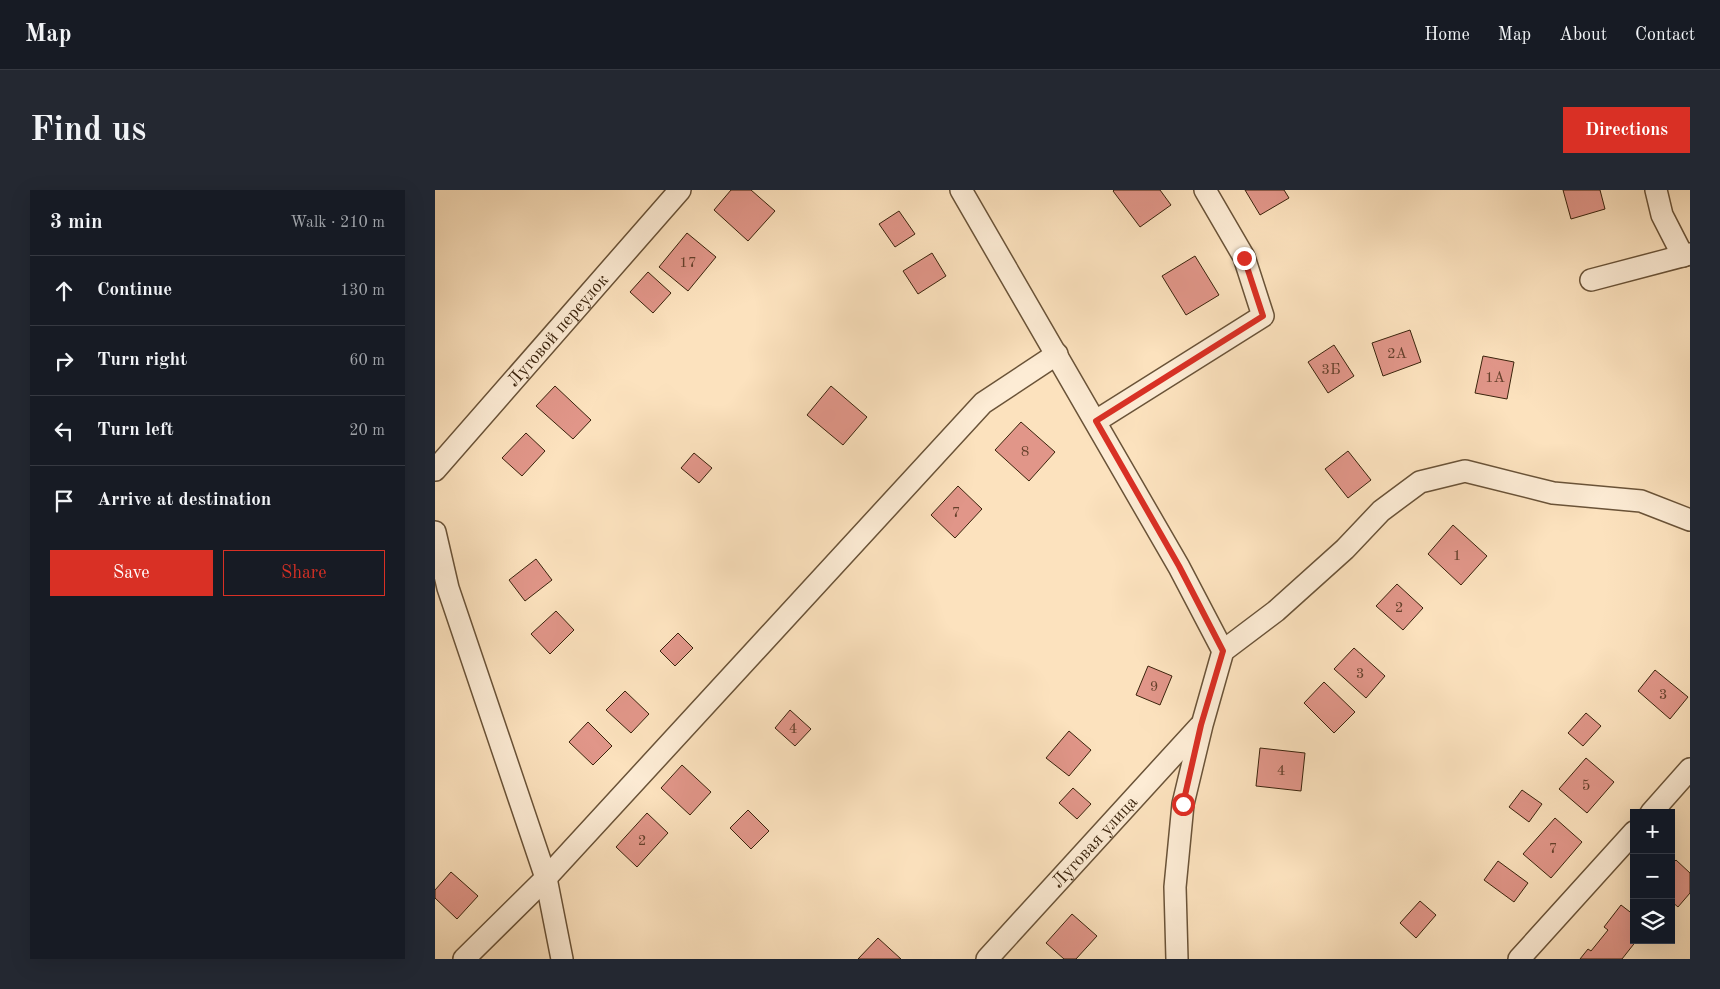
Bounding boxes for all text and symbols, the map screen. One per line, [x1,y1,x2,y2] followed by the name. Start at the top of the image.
[25,23,72,47] text: Map
[1424,26,1470,44] text: Home
[1498,26,1531,44] text: Map
[1559,26,1607,44] text: About
[1635,26,1695,44] text: Contact
[1563,107,1690,153] button: Directions
[30,113,146,148] text: Find us
[50,212,103,233] text: 3 min
[290,215,385,231] text: Walk · 210 m
[1233,247,1256,270] route end
[679,256,697,271] house number: 17
[504,271,612,390] street label: Луговой переулок
[50,277,78,305] icon: ahead
[97,281,172,300] text: Continue
[340,283,385,299] text: 130 m
[50,347,78,375] icon: right
[1387,347,1408,362] house number: 2А
[97,351,187,370] text: Turn right
[349,353,385,369] text: 60 m
[1321,363,1341,378] house number: 3Б
[1485,371,1506,386] house number: 1А
[50,417,78,445] icon: left
[97,421,174,440] text: Turn left
[349,423,385,439] text: 20 m
[1021,445,1029,460] house number: 8
[50,487,78,515] icon: arrive
[97,491,271,510] text: Arrive at destination
[952,506,960,521] house number: 7
[1453,549,1461,564] house number: 1
[50,550,213,596] button: Save
[223,550,385,596] button: Share
[1395,601,1403,616] house number: 2
[1356,667,1364,682] house number: 3
[1150,680,1158,695] house number: 9
[1659,688,1667,703] house number: 3
[789,722,797,737] house number: 4
[1277,764,1285,779] house number: 4
[1582,779,1590,794] house number: 5
[1049,793,1141,892] street label: Луговая улица
[1172,793,1195,816] route start
[1630,809,1675,944] map controls
[1630,809,1675,854] button: +
[638,834,646,849] house number: 2
[1549,842,1557,857] house number: 7
[1630,854,1675,899] button: −
[1630,899,1675,944] button: layers

